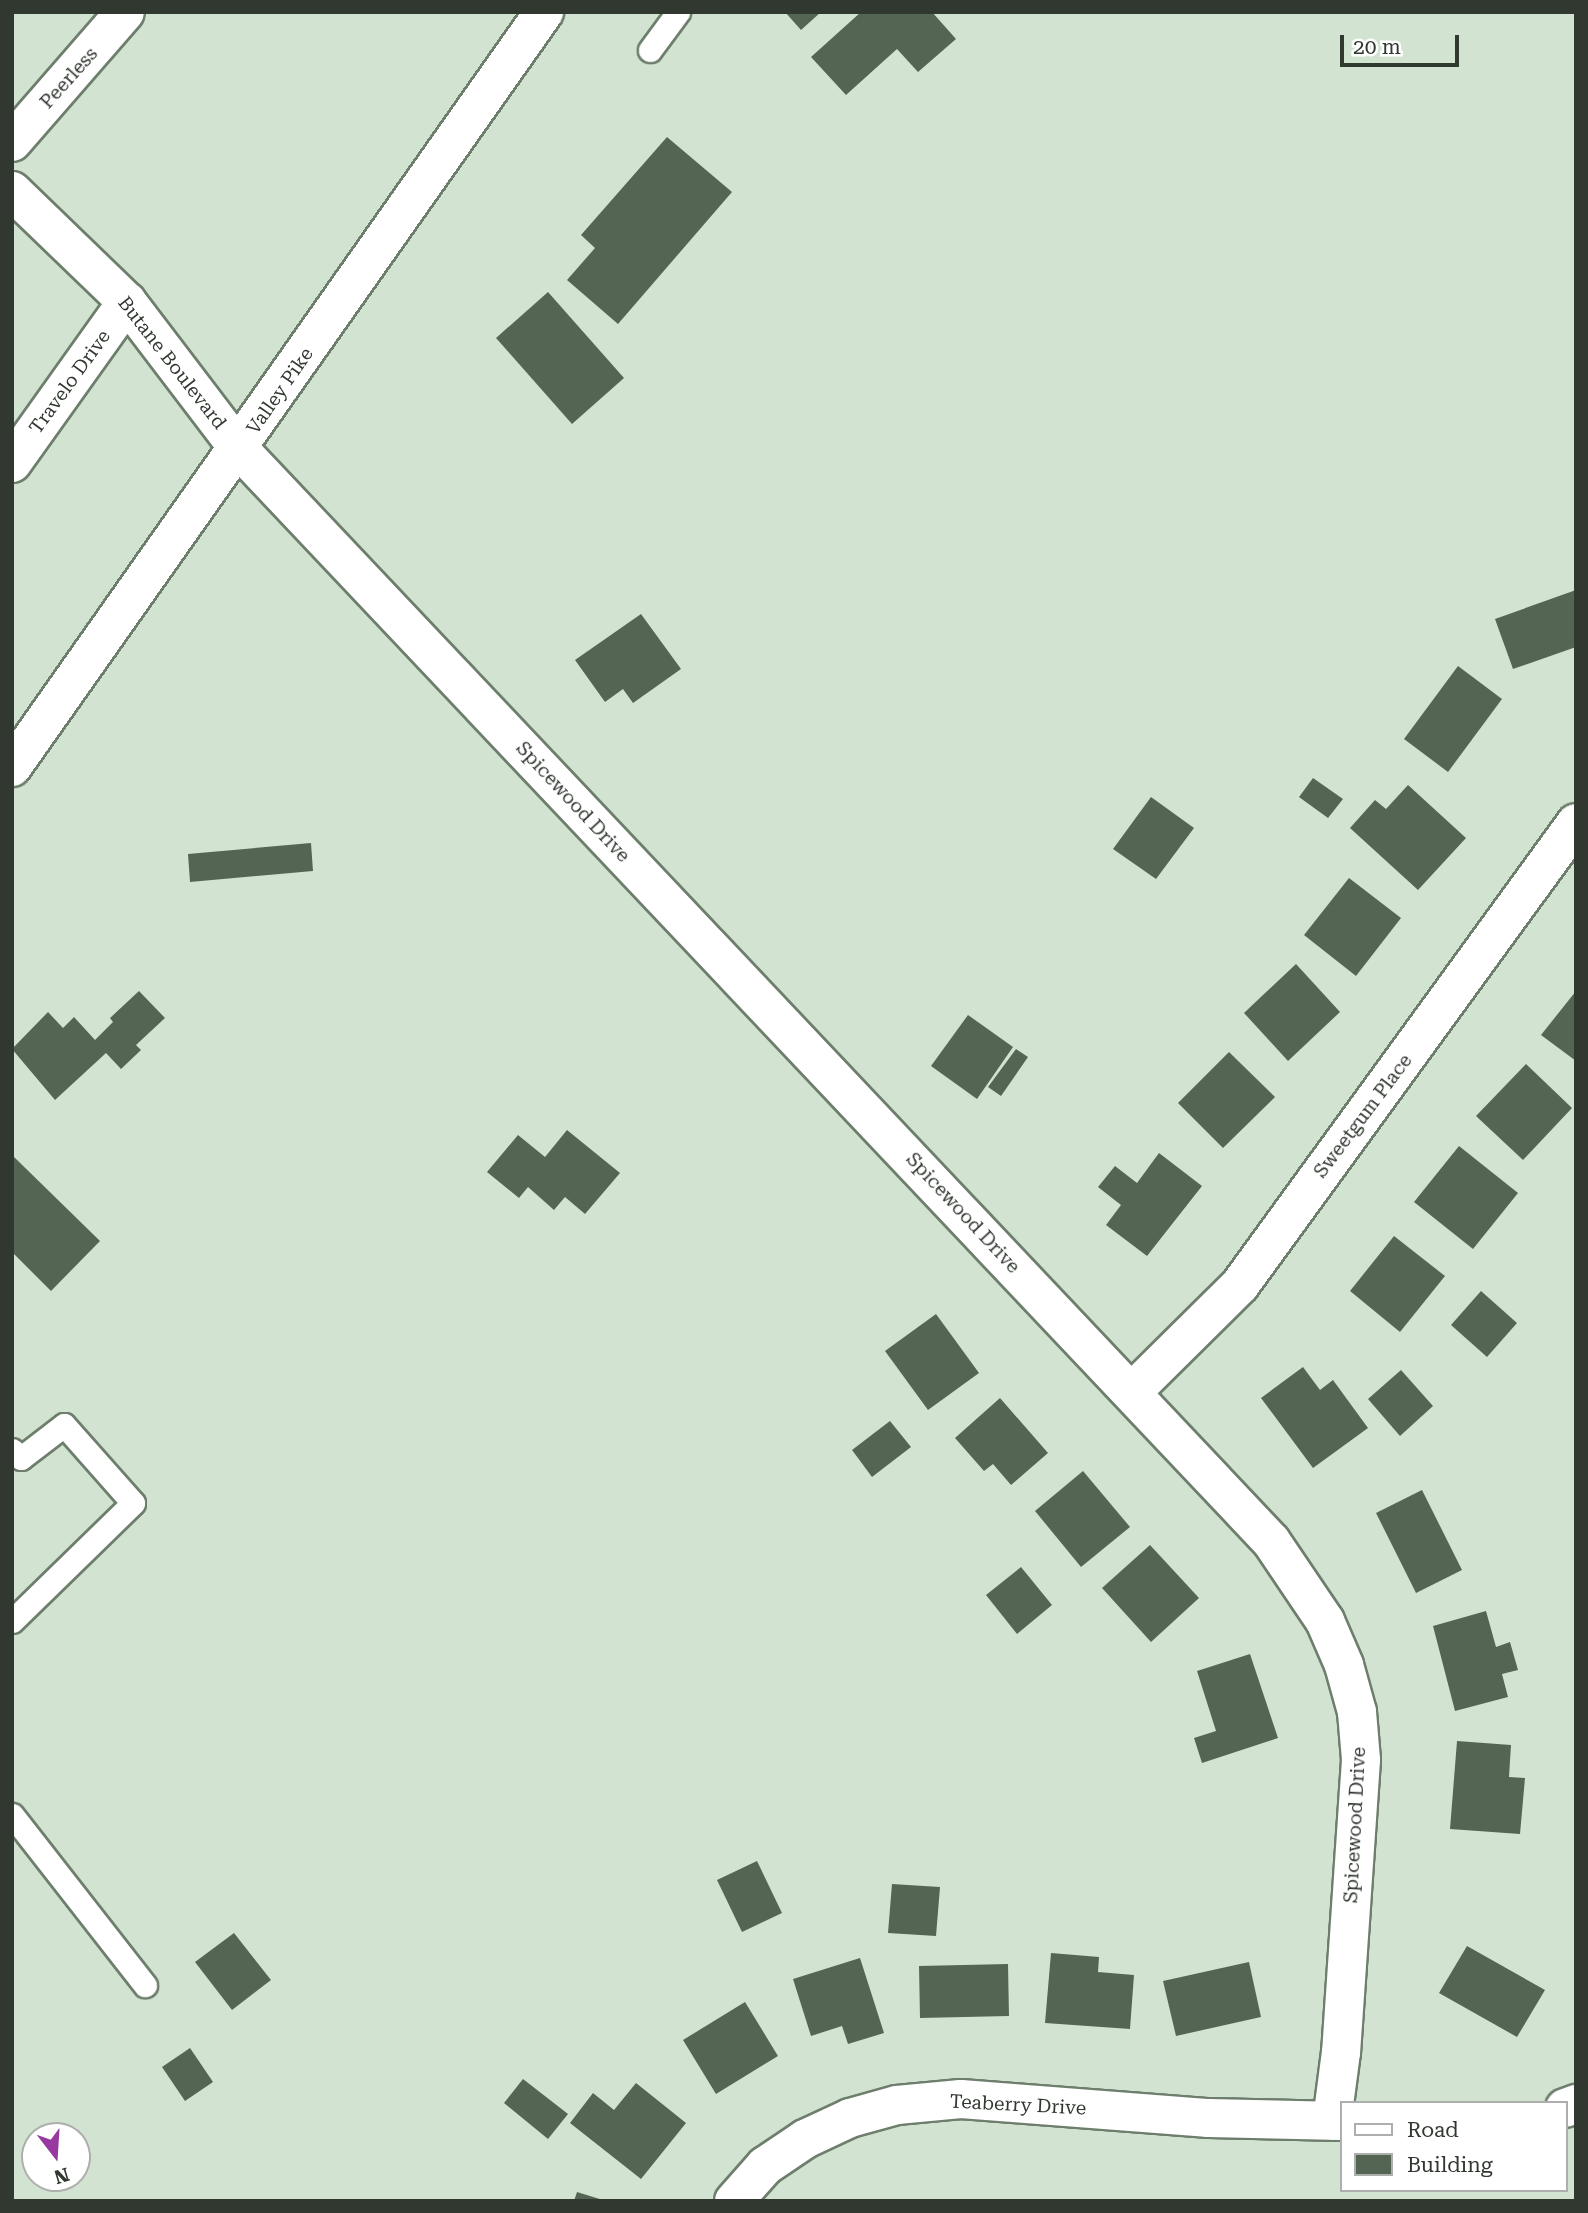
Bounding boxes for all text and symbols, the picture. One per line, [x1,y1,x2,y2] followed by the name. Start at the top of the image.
[1343,21,1462,65] scale bar
[1353,35,1401,59] text: 20 m
[35,43,103,113] street label: Peerless
[113,292,231,434] street label: Butane Boulevard
[25,326,115,438] street label: Travelo Drive
[242,343,318,439] street label: Valley Pike
[511,737,635,867] street label: Spicewood Drive
[1309,1050,1417,1182] street label: Sweetgum Place
[901,1148,1025,1278] street label: Spicewood Drive
[1340,1746,1370,1904] street label: Spicewood Drive
[949,2090,1087,2120] street label: Teaberry Drive
[1340,2101,1567,2192] legend
[1407,2118,1459,2142] text: Road
[21,2122,91,2192] north arrow
[1407,2153,1493,2177] text: Building
[51,2163,72,2189] text: N

